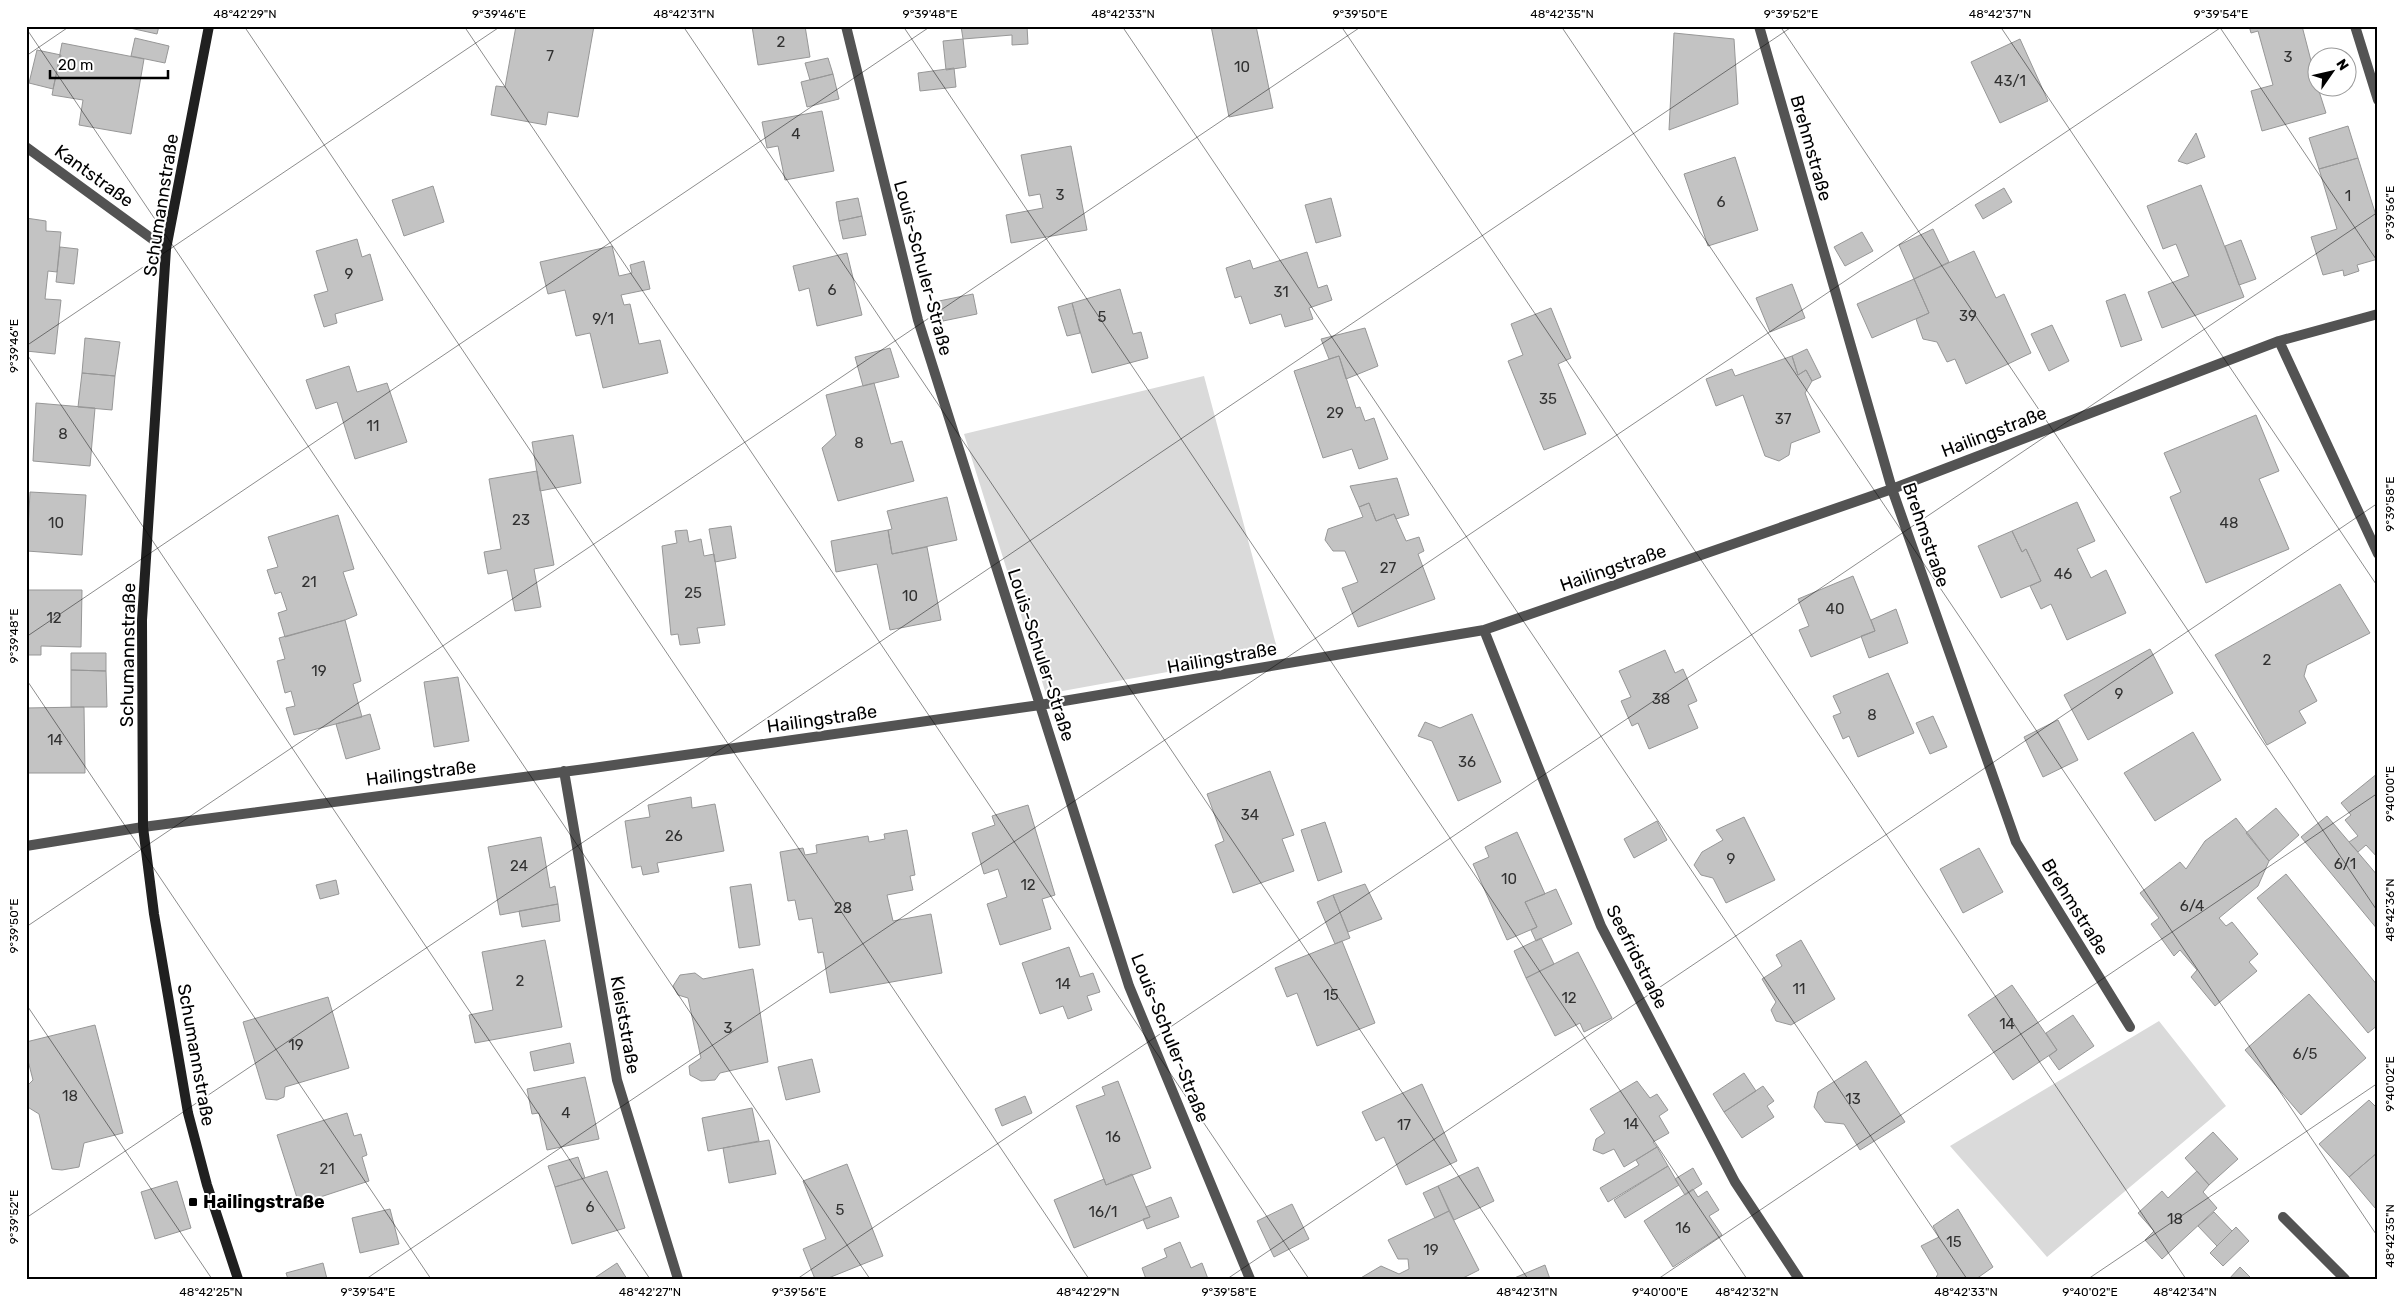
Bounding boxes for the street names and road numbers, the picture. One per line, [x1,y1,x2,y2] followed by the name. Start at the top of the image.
[1785,92,1837,204] street label: Brehmstraße
[139,132,183,278] street label: Schumannstraße
[50,140,138,212] street label: Kantstraße
[889,178,957,358] street label: Louis-Schuler-Straße
[1938,402,2050,462] street label: Hailingstraße
[1898,480,1954,590] street label: Brehmstraße
[1557,540,1669,596] street label: Hailingstraße
[1003,566,1079,744] street label: Louis-Schuler-Straße
[116,583,140,727] street label: Schumannstraße
[1165,638,1279,678] street label: Hailingstraße
[765,700,879,738] street label: Hailingstraße
[365,755,477,791] street label: Hailingstraße
[2037,855,2113,959] street label: Brehmstraße
[1601,901,1673,1013] street label: Seefridstraße
[1126,950,1214,1126] street label: Louis-Schuler-Straße
[606,974,644,1076] street label: Kleiststraße
[173,982,219,1128] street label: Schumannstraße

